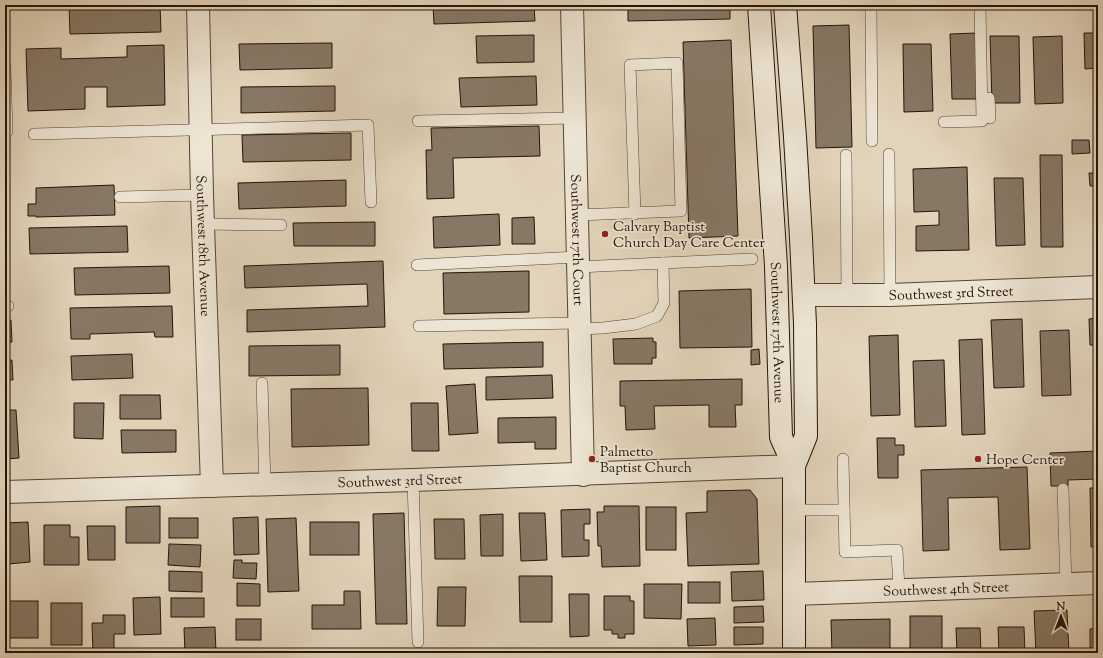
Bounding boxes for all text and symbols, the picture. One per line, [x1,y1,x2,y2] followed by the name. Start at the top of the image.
[564,174,587,306] street label: Southwest 17th Court
[190,175,214,317] street label: Southwest 18th Avenue
[613,218,765,254] place label: Calvary Baptist Church Day Care Center
[600,229,610,239] marker: Calvary Baptist Church Day Care Center
[764,261,788,403] street label: Southwest 17th Avenue
[888,282,1014,307] street label: Southwest 3rd Street
[600,443,692,479] place label: Palmetto Baptist Church
[986,451,1065,471] place label: Hope Center
[587,454,597,464] marker: Palmetto Baptist Church
[973,454,983,464] marker: Hope Center
[337,470,463,494] street label: Southwest 3rd Street
[883,578,1010,603] street label: Southwest 4th Street
[1041,596,1081,636] north arrow
[1056,599,1066,615] text: N

